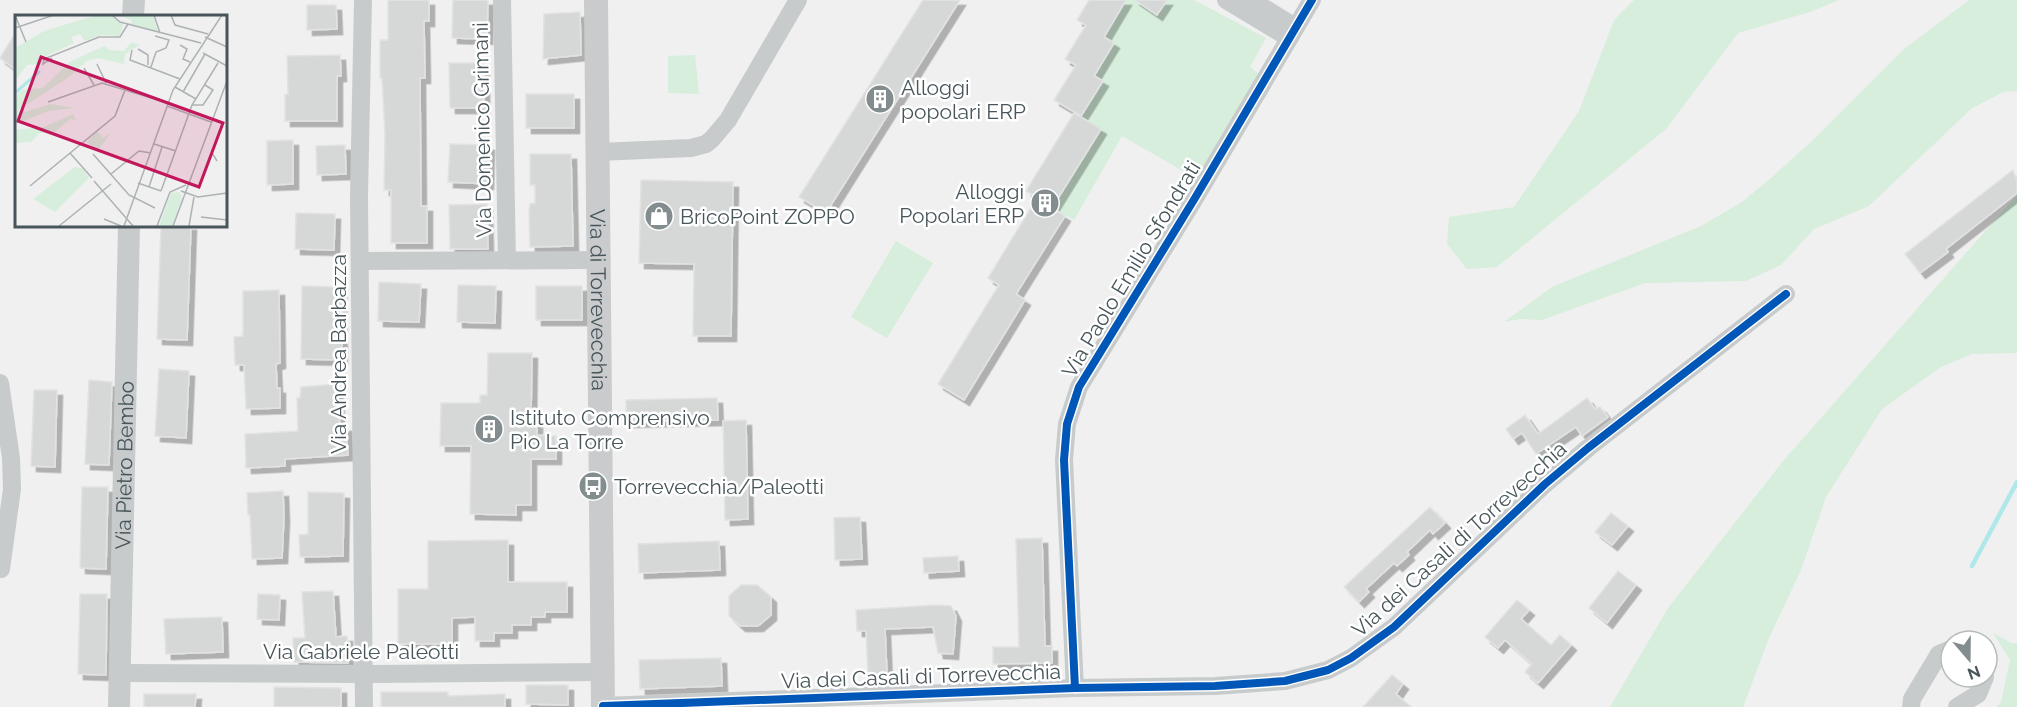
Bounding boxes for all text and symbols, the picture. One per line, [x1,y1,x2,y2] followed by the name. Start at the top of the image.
[15,15,226,226] inset map
[468,22,496,238] street label: Via Domenico Grimani
[901,75,1026,124] place label: Alloggi popolari ERP
[864,83,896,115] building icon: Alloggi popolari ERP
[1056,156,1206,382] street label: Via Paolo Emilio Sfondrati
[899,179,1024,228] place label: Alloggi Popolari ERP
[1029,187,1061,219] building icon: Alloggi Popolari ERP
[643,200,675,232] shop icon: BricoPoint ZOPPO
[680,204,855,229] place label: BricoPoint ZOPPO
[586,209,612,391] street label: Via di Torrevecchia
[326,254,351,454] street label: Via Andrea Barbazza
[110,381,138,550] street label: Via Pietro Bembo
[510,405,710,454] place label: Istituto Comprensivo Pio La Torre
[473,413,505,445] building icon: Istituto Comprensivo Pio La Torre
[1347,436,1571,642] street label: Via dei Casali di Torrevecchia
[577,470,609,502] bus stop icon: Torrevecchia/Paleotti
[614,474,824,499] place label: Torrevecchia/Paleotti
[1939,629,1999,689] north arrow
[263,639,459,664] street label: Via Gabriele Paleotti
[781,659,1061,693] street label: Via dei Casali di Torrevecchia
[1965,662,1983,684] text: N

